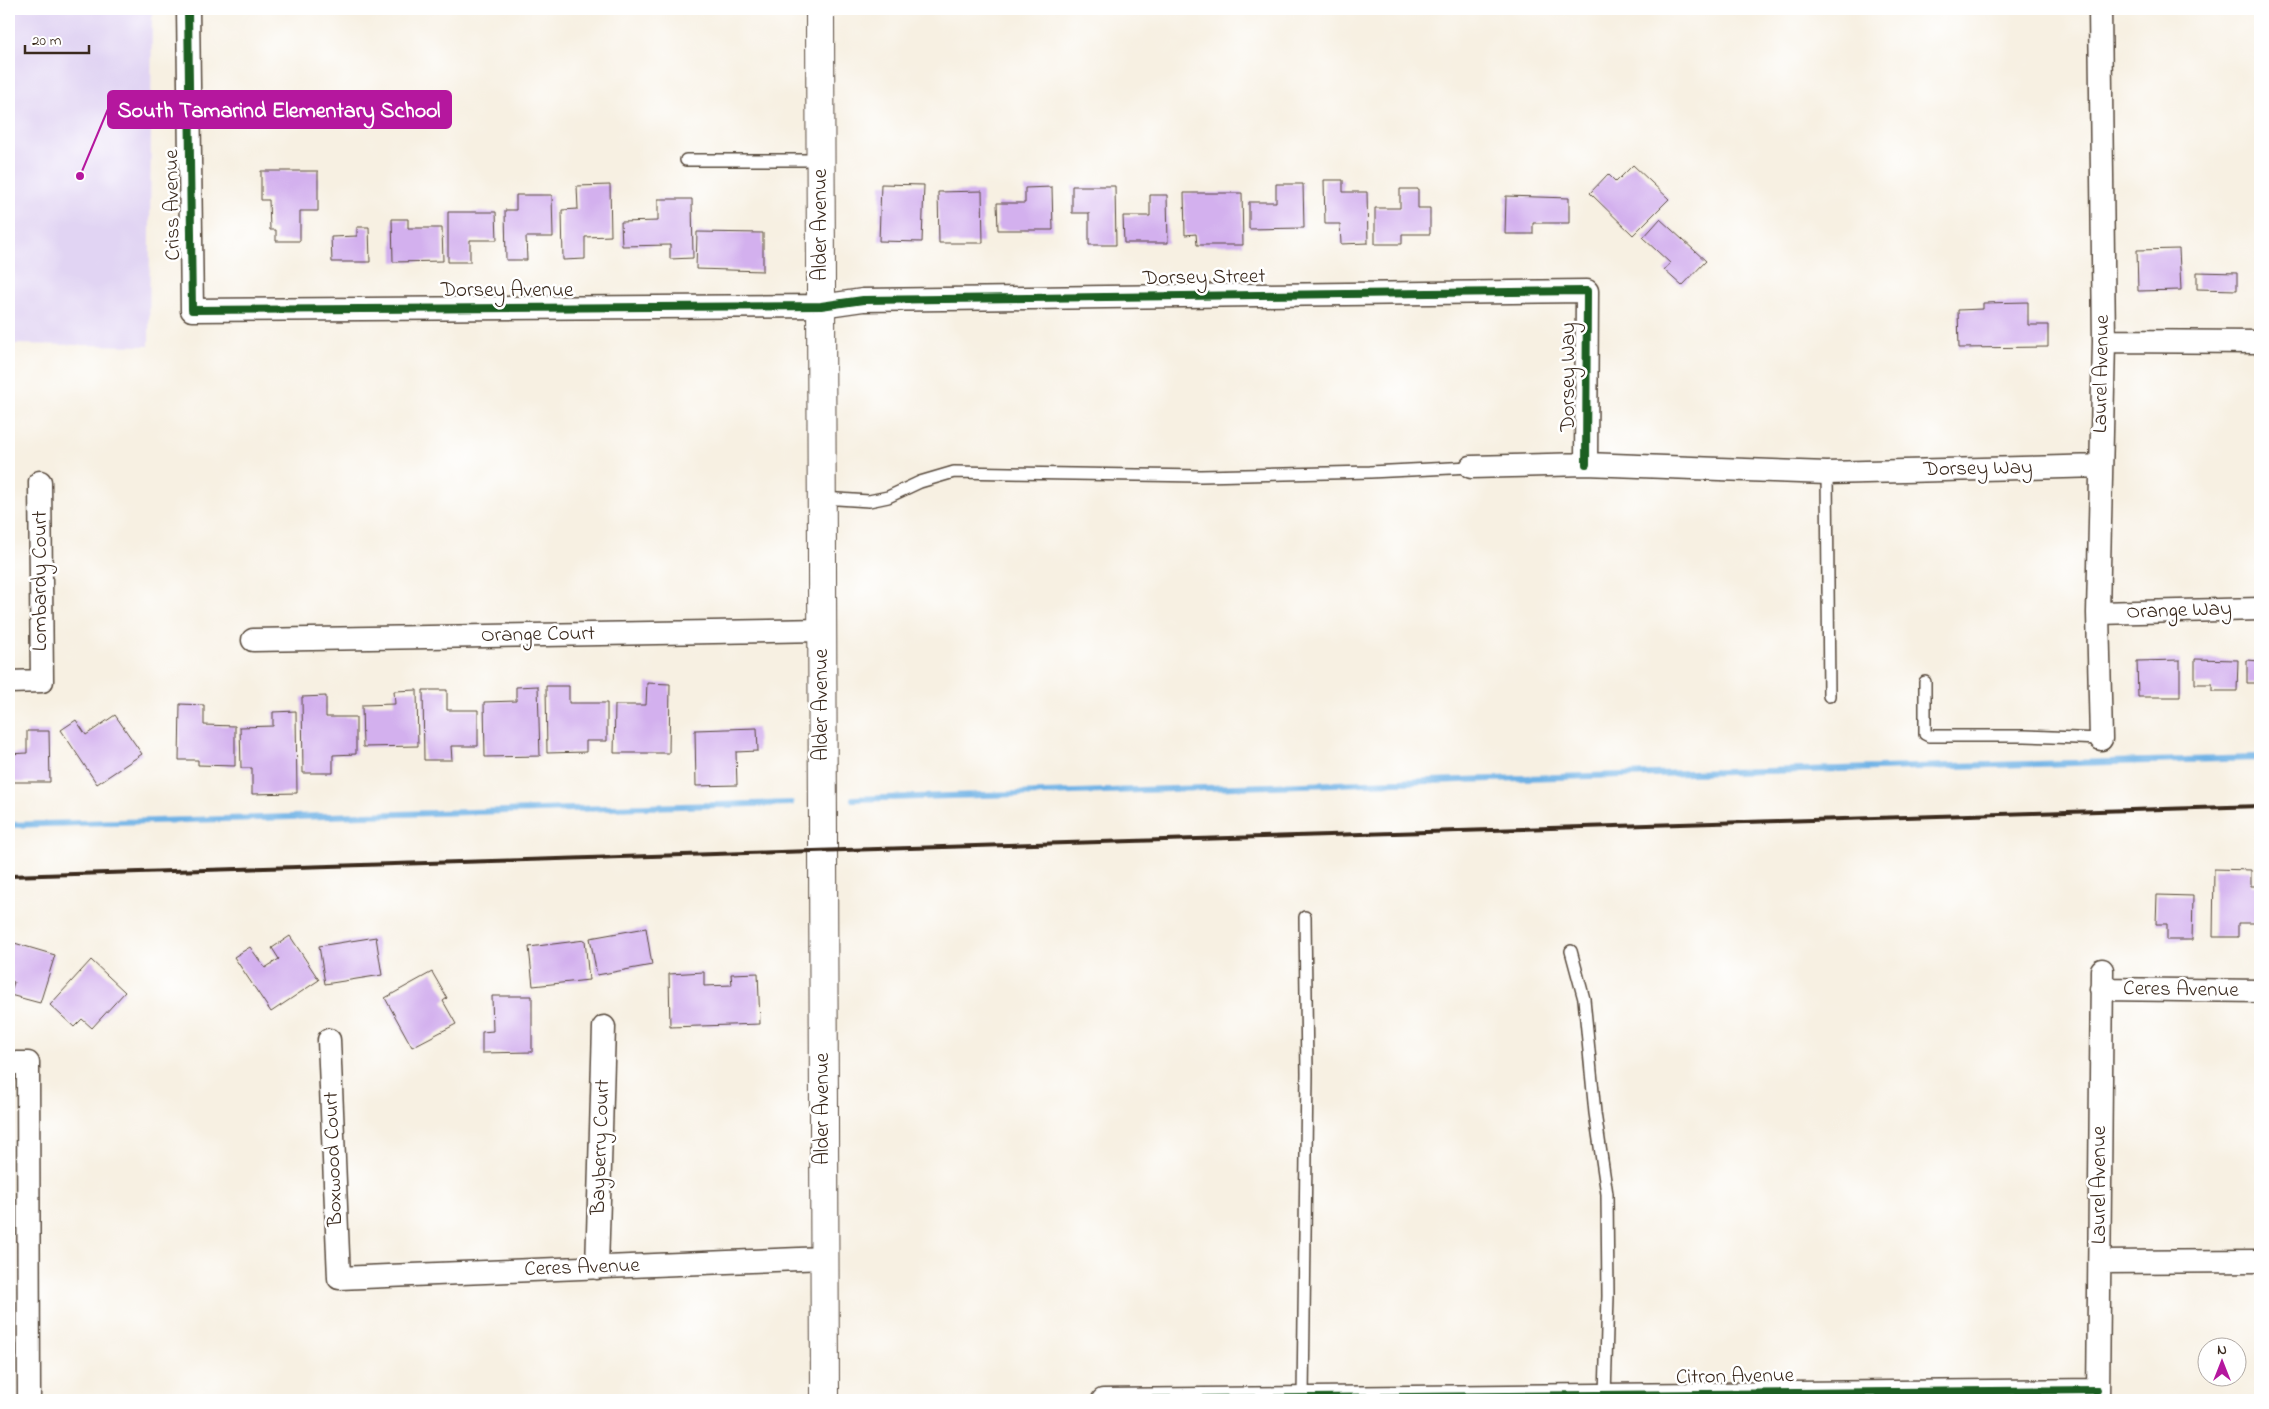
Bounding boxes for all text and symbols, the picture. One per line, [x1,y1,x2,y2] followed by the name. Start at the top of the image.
[25,22,89,54] scale bar
[32,30,62,52] text: 20 m
[108,91,451,128] callout: South Tamarind Elementary School
[117,96,441,129] text: South Tamarind Elementary School
[157,149,189,261] street label: Criss Avenue
[806,168,836,281] street label: Alder Avenue
[1141,262,1266,296] street label: Dorsey Street
[440,276,574,308] street label: Dorsey Avenue
[2086,314,2118,434] street label: Laurel Avenue
[1554,322,1586,433] street label: Dorsey Way
[1922,453,2033,487] street label: Dorsey Way
[26,511,58,651] street label: Lombardy Court
[2126,594,2232,630] street label: Orange Way
[481,619,595,653] street label: Orange Court
[807,648,837,761] street label: Alder Avenue
[2123,974,2240,1006] street label: Ceres Avenue
[808,1052,838,1165] street label: Alder Avenue
[584,1079,620,1216] street label: Bayberry Court
[317,1091,351,1228] street label: Boxwood Court
[2085,1125,2115,1244] street label: Laurel Avenue
[524,1251,641,1285] street label: Ceres Avenue
[2196,1336,2246,1386] north arrow
[2217,1340,2227,1361] text: N
[1676,1361,1795,1393] street label: Citron Avenue

